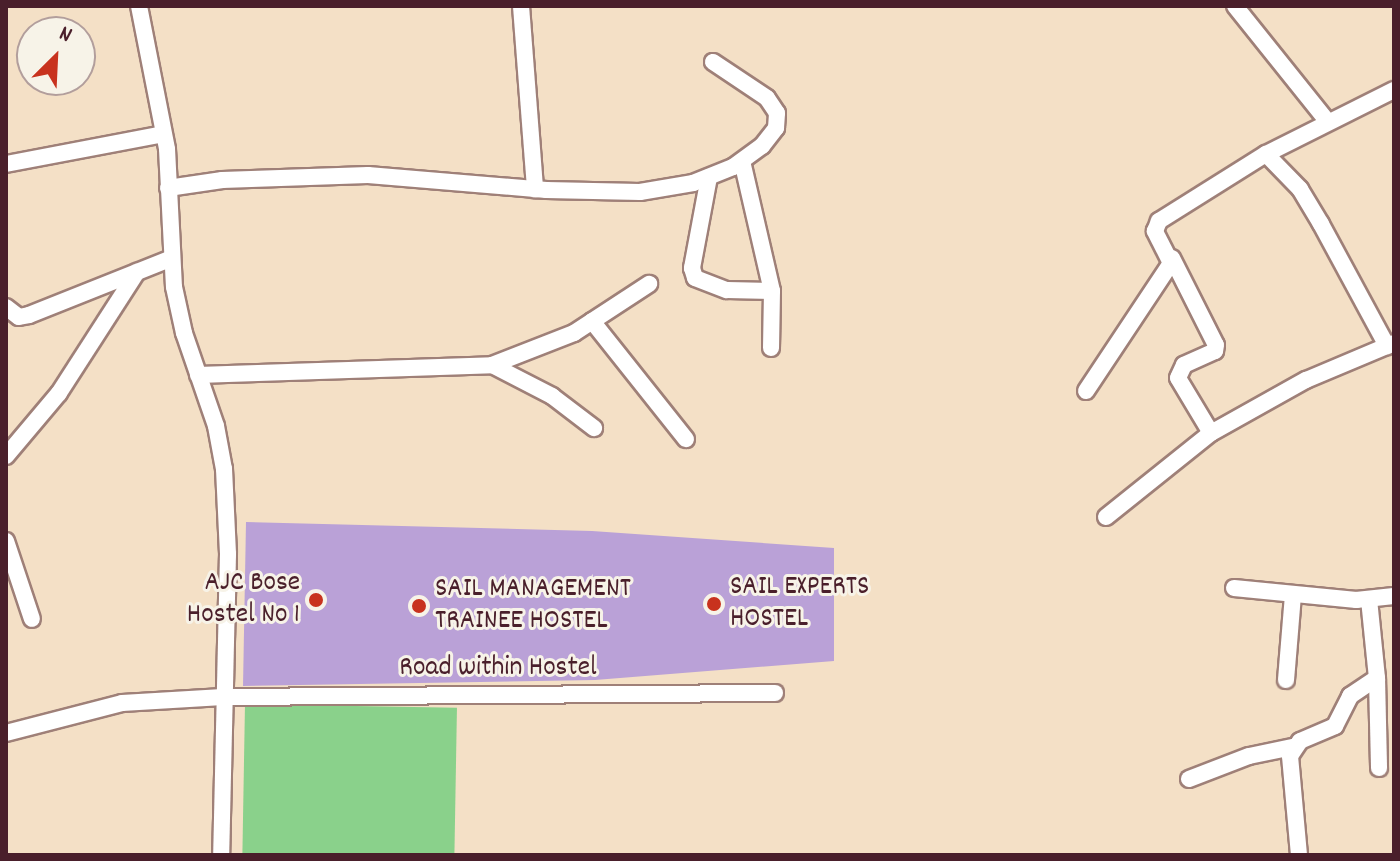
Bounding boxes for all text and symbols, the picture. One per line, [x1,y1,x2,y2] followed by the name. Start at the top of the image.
[16,16,96,96] north arrow
[54,19,76,52] text: N
[187,567,300,633] place label: AJC Bose Hostel No 1
[730,571,869,637] place label: SAIL EXPERTS HOSTEL
[435,573,631,639] place label: SAIL MANAGEMENT TRAINEE HOSTEL
[307,591,325,609] marker: AJC Bose Hostel No 1
[705,595,723,613] marker: SAIL EXPERTS HOSTEL
[410,597,428,615] marker: SAIL MANAGEMENT TRAINEE HOSTEL
[399,652,597,686] street label: Road within Hostel

